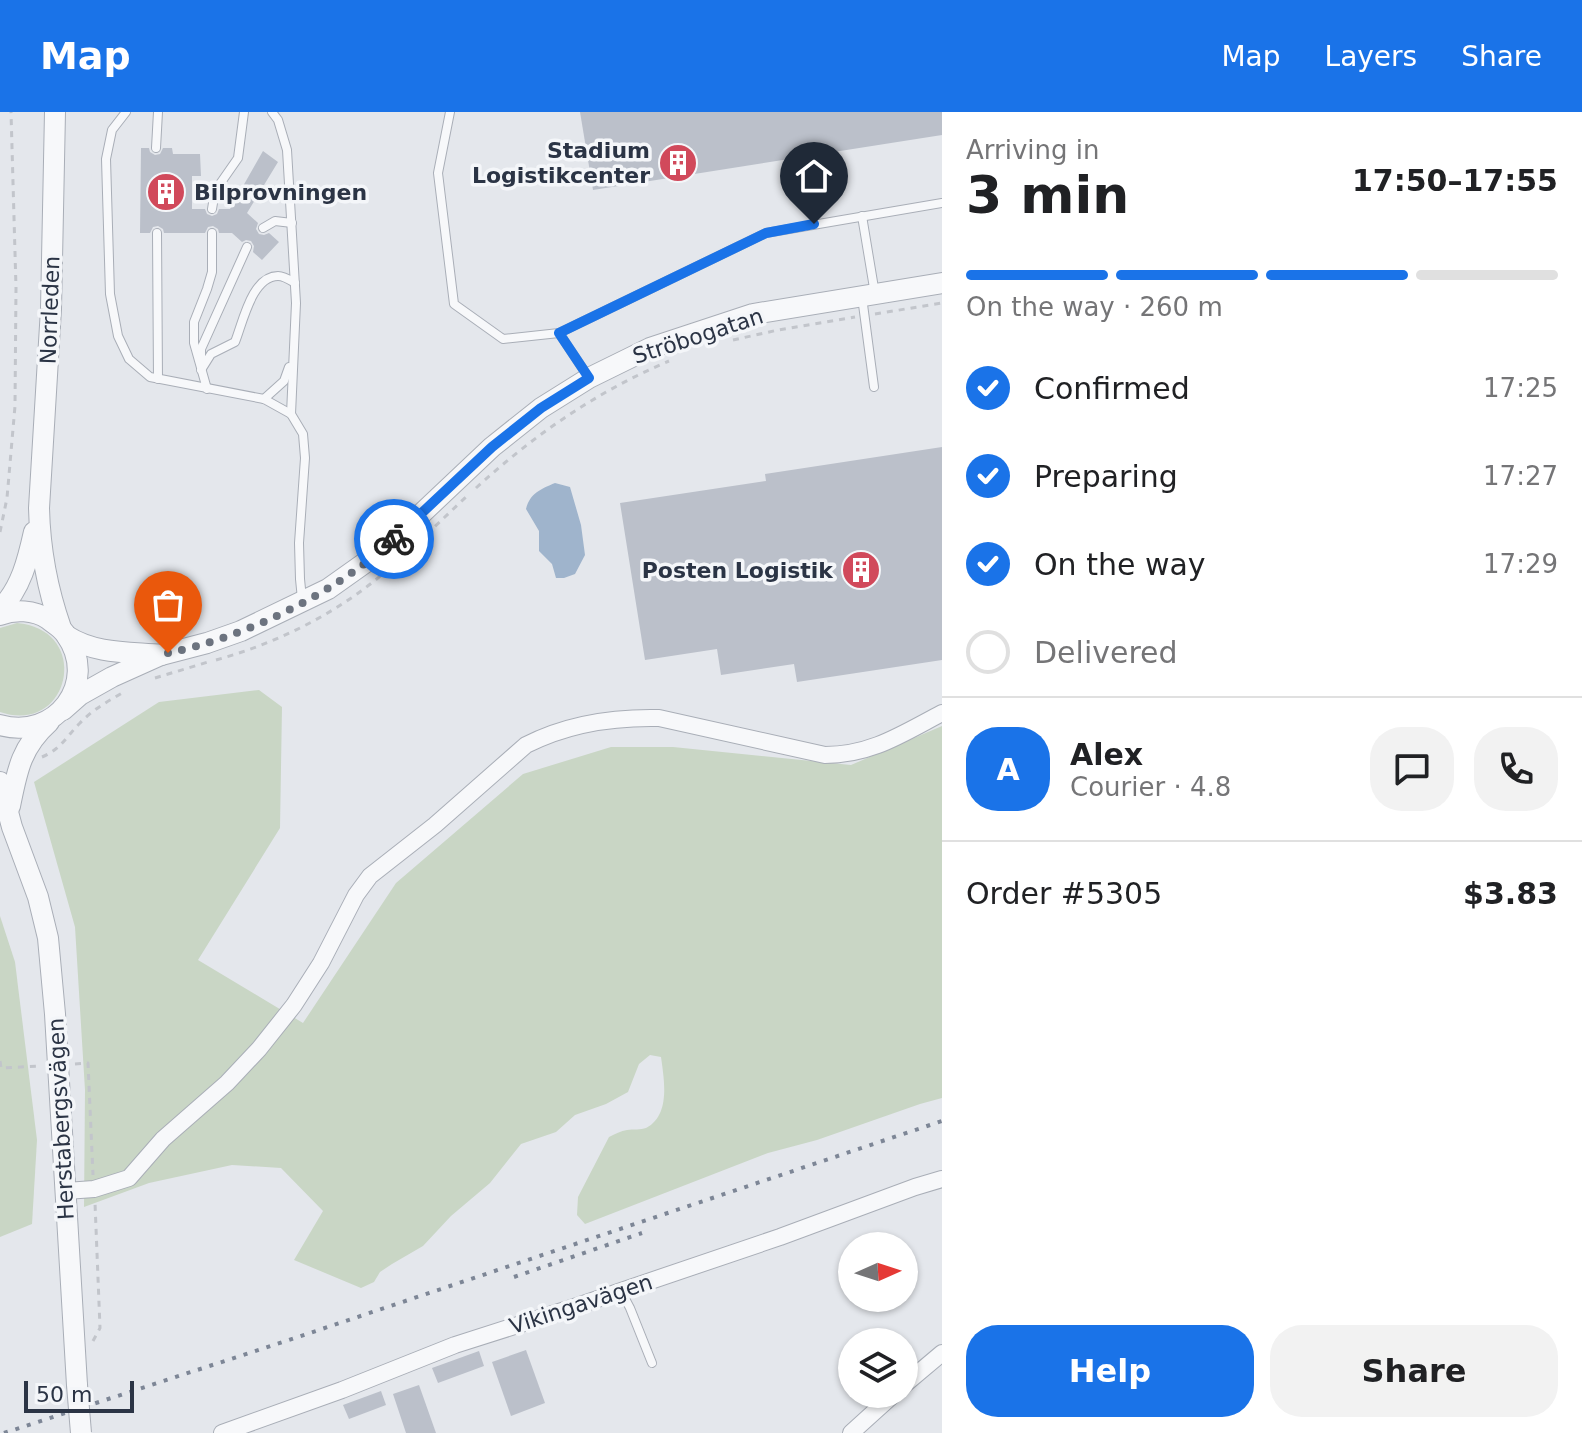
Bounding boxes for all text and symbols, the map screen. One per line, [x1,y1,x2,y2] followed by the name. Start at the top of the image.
[40,34,131,78] text: Map
[1221,40,1281,73] text: Map
[1325,40,1417,73] text: Layers
[1461,40,1542,73] text: Share
[966,135,1100,165] text: Arriving in
[472,138,650,188] place label: Stadium Logistikcenter
[657,142,699,184] building icon: Stadium Logistikcenter
[780,142,848,224] pin
[792,154,836,198] icon: home
[1352,163,1558,198] text: 17:50–17:55
[966,165,1129,225] text: 3 min
[145,171,187,213] building icon: Bilprovningen
[194,180,367,205] place label: Bilprovningen
[36,255,64,365] street label: Norrleden
[966,292,1223,322] text: On the way · 260 m
[630,303,766,369] street label: Ströbogatan
[966,366,1010,410] icon: check
[1034,371,1190,406] text: Confirmed
[1483,373,1558,403] text: 17:25
[966,454,1010,498] icon: check
[1034,459,1178,494] text: Preparing
[1483,461,1558,491] text: 17:27
[354,499,434,579] courier
[372,517,416,561] icon: bike
[966,542,1010,586] icon: check
[1034,547,1206,582] text: On the way
[840,549,882,591] building icon: Posten Logistik
[1483,549,1558,579] text: 17:29
[642,558,834,583] place label: Posten Logistik
[134,571,202,653] pin
[146,583,190,627] icon: bag
[1034,635,1178,670] text: Delivered
[1370,727,1454,811] button: chat
[1474,727,1558,811] button: phone
[1070,737,1143,772] text: Alex
[996,752,1020,787] text: A
[1070,772,1231,802] text: Courier · 4.8
[966,876,1162,911] text: Order #5305
[1463,876,1558,911] text: $3.83
[43,1017,79,1221] street label: Herstabergsvägen
[838,1232,918,1312] north arrow
[838,1232,918,1408] map controls
[506,1269,656,1339] street label: Vikingavägen
[966,1325,1254,1417] button: Help
[1270,1325,1558,1417] button: Share
[838,1328,918,1408] button: layers
[24,1377,134,1413] scale bar
[36,1382,92,1407] text: 50 m

